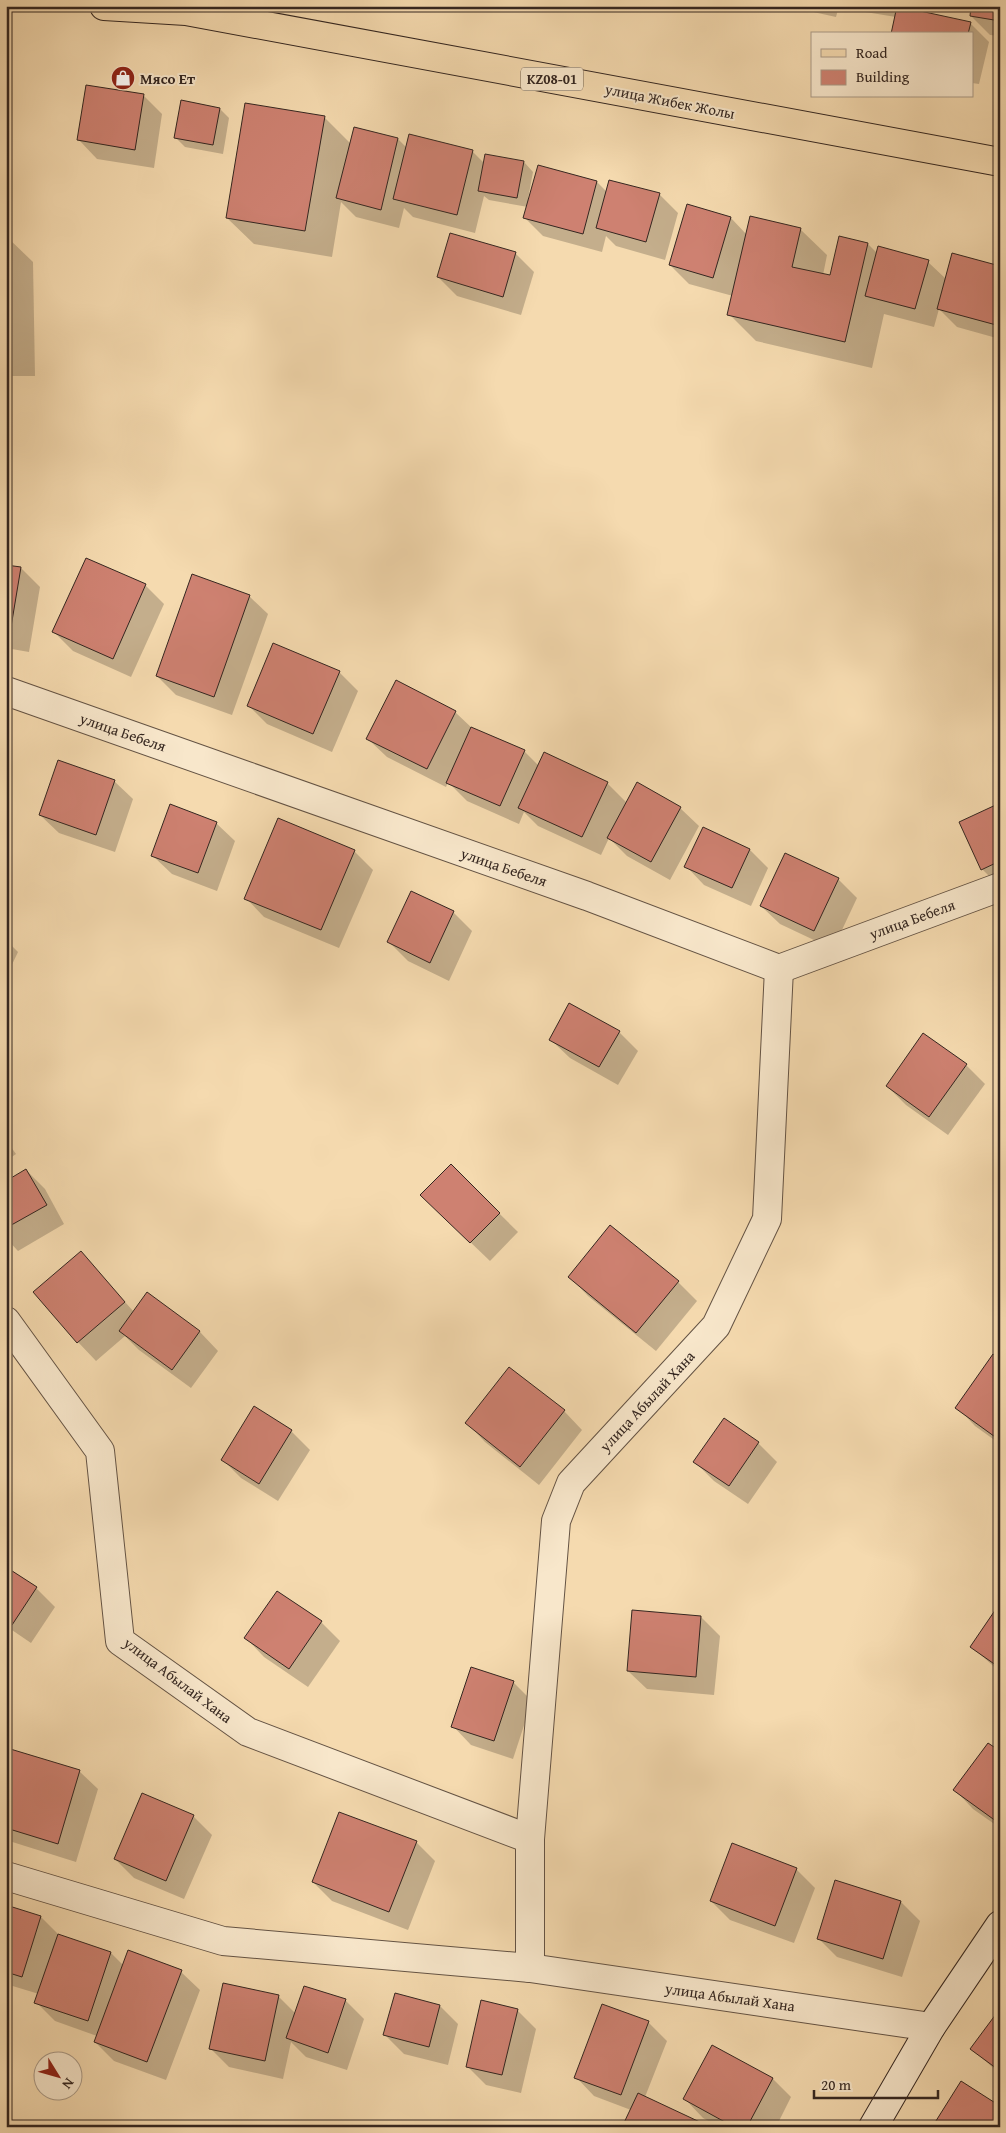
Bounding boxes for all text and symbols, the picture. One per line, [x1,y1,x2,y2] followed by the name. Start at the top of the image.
[811,32,974,98] legend
[856,42,887,63] text: Road
[110,65,136,91] shop icon: Мясо Ет
[856,66,910,87] text: Building
[140,68,196,89] place label: Мясо Ет
[521,68,583,90] road number: KZ08-01
[602,78,737,124] street label: улица Жибек Жолы
[76,707,169,757] street label: улица Бебеля
[457,842,550,892] street label: улица Бебеля
[865,894,958,945] street label: улица Бебеля
[594,1345,700,1457] street label: улица Абылай Хана
[119,1632,237,1728] street label: улица Абылай Хана
[663,1977,797,2017] street label: улица Абылай Хана
[32,2050,82,2100] north arrow
[814,2068,937,2100] scale bar
[57,2074,79,2094] text: N
[821,2074,852,2095] text: 20 m

